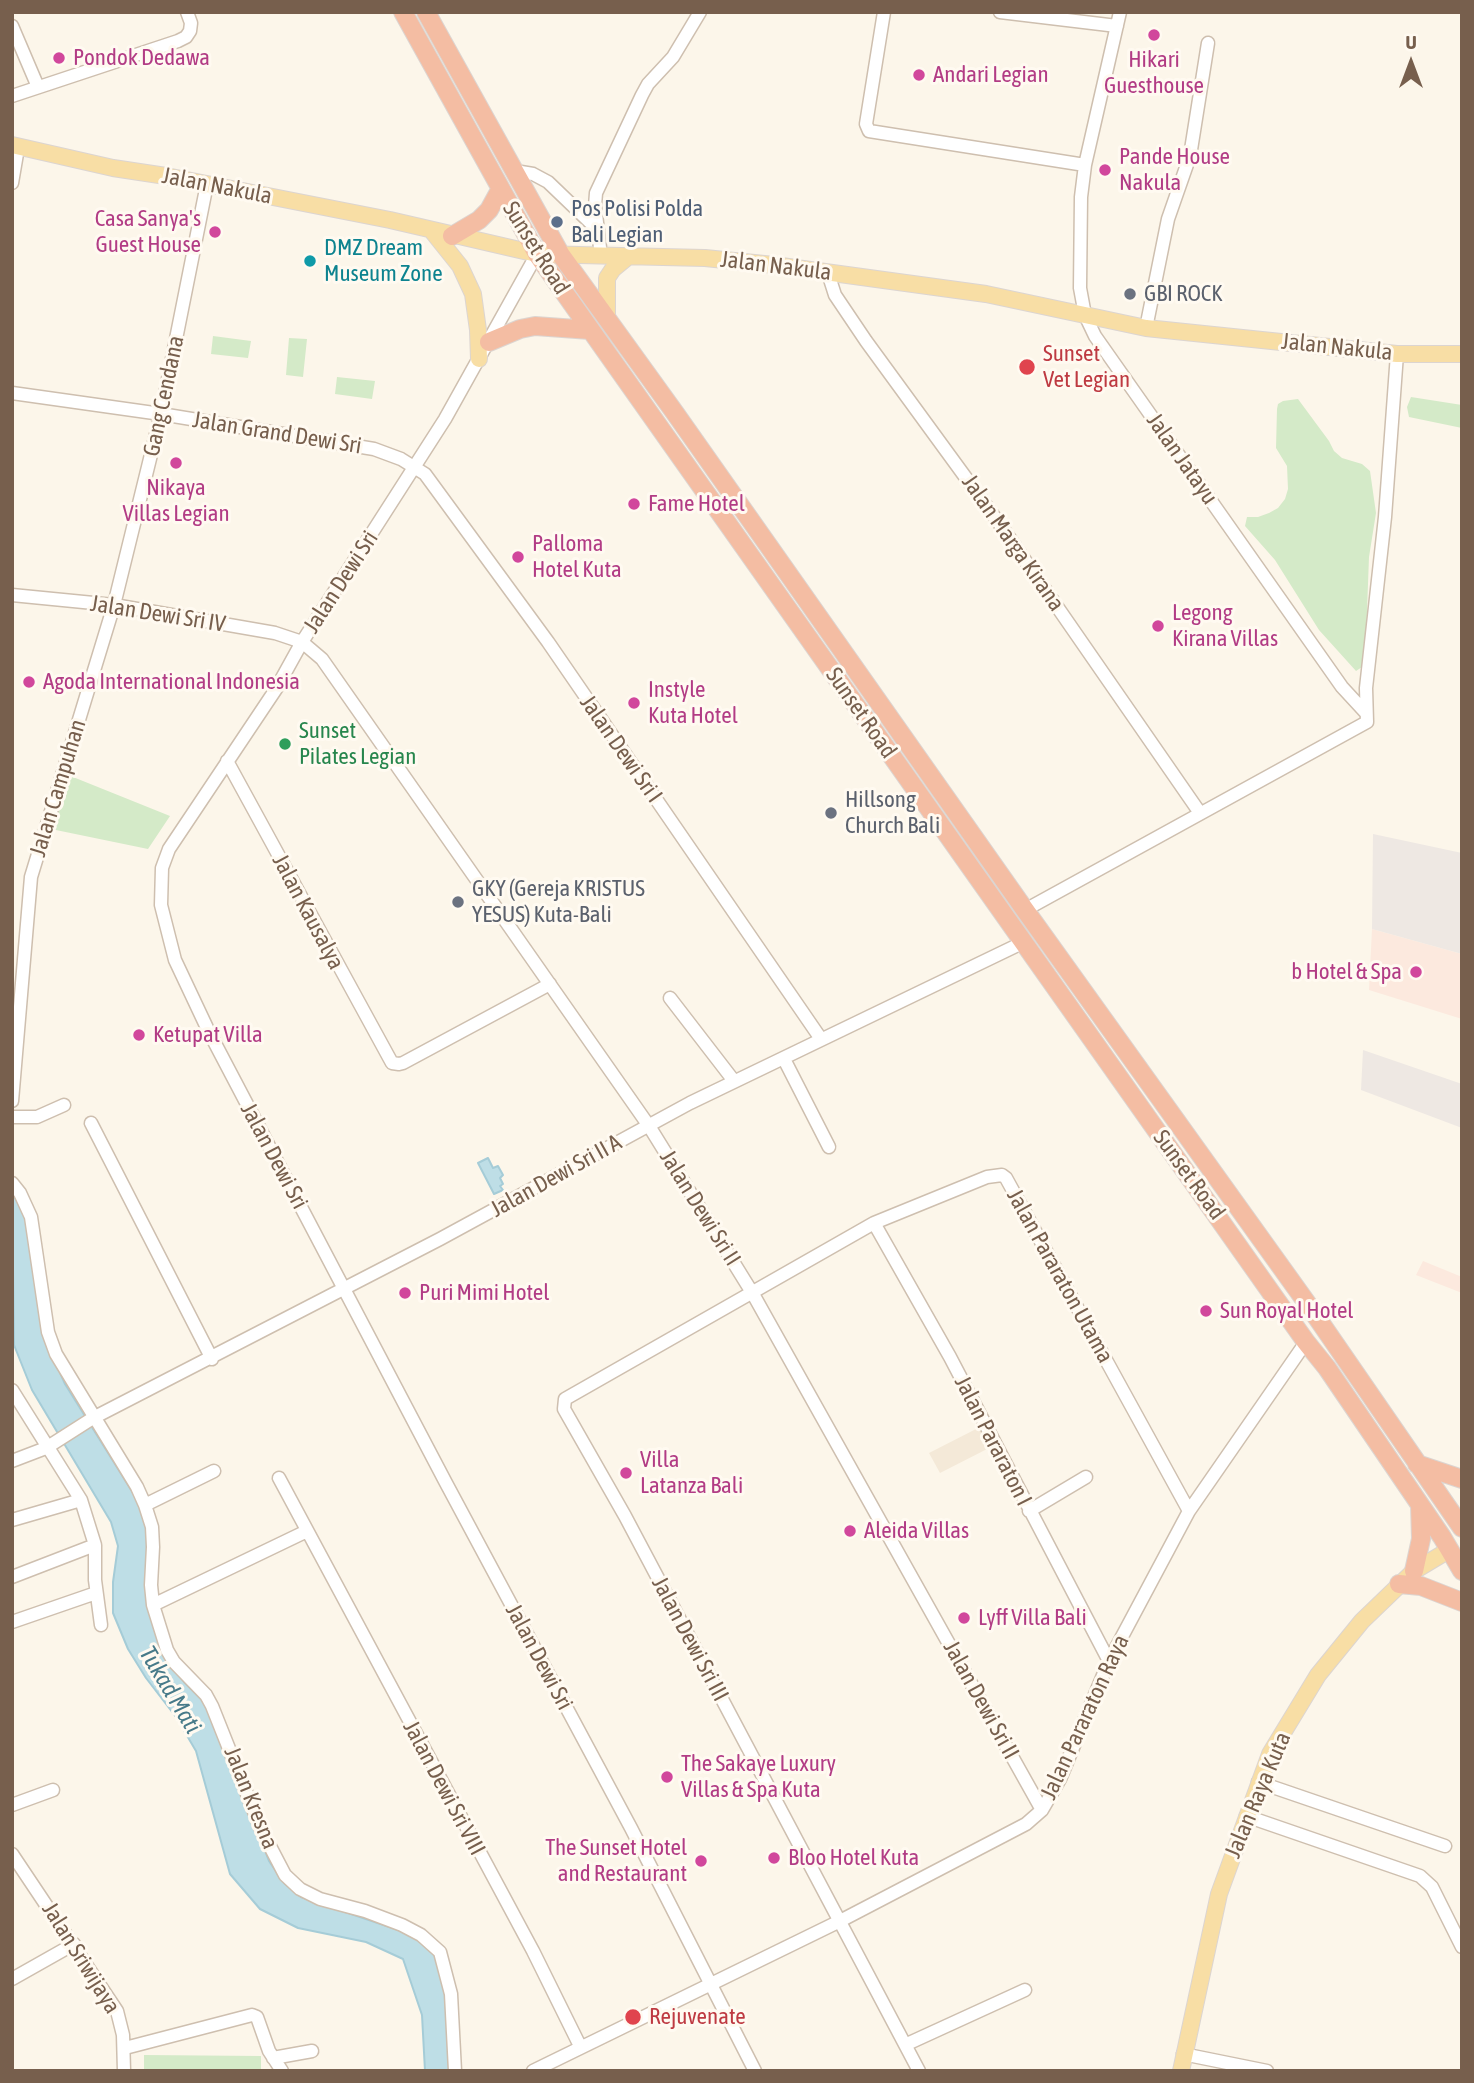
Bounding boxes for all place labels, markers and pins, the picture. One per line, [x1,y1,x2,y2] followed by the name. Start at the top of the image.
[1146,27,1162,43] marker: Hikari Guesthouse
[73,44,210,72] place label: Pondok Dedawa
[1104,46,1204,100] place label: Hikari Guesthouse
[51,50,67,66] marker: Pondok Dedawa
[933,61,1049,89] place label: Andari Legian
[911,67,927,83] marker: Andari Legian
[1119,143,1230,197] place label: Pande House Nakula
[1097,162,1113,178] marker: Pande House Nakula
[571,195,703,249] place label: Pos Polisi Polda Bali Legian
[95,205,201,259] place label: Casa Sanya's Guest House
[549,214,565,230] marker: Pos Polisi Polda Bali Legian
[207,224,223,240] marker: Casa Sanya's Guest House
[324,234,443,288] place label: DMZ Dream Museum Zone
[302,253,318,269] marker: DMZ Dream Museum Zone
[1144,280,1222,308] place label: GBI ROCK
[1122,286,1138,302] marker: GBI ROCK
[1043,340,1130,394] place label: Sunset Vet Legian
[1017,357,1037,377] marker: Sunset Vet Legian
[168,455,184,471] marker: Nikaya Villas Legian
[122,474,230,528] place label: Nikaya Villas Legian
[648,490,745,518] place label: Fame Hotel
[626,496,642,512] marker: Fame Hotel
[532,530,622,584] place label: Palloma Hotel Kuta
[510,549,526,565] marker: Palloma Hotel Kuta
[1172,599,1278,653] place label: Legong Kirana Villas
[1150,618,1166,634] marker: Legong Kirana Villas
[43,668,300,696] place label: Agoda International Indonesia
[21,674,37,690] marker: Agoda International Indonesia
[648,676,738,730] place label: Instyle Kuta Hotel
[626,695,642,711] marker: Instyle Kuta Hotel
[299,717,416,771] place label: Sunset Pilates Legian
[277,736,293,752] marker: Sunset Pilates Legian
[845,786,940,840] place label: Hillsong Church Bali
[823,805,839,821] marker: Hillsong Church Bali
[472,875,645,929] place label: GKY (Gereja KRISTUS YESUS) Kuta-Bali
[450,894,466,910] marker: GKY (Gereja KRISTUS YESUS) Kuta-Bali
[1291,958,1402,986] place label: b Hotel & Spa
[1408,964,1424,980] marker: b Hotel & Spa
[153,1021,263,1049] place label: Ketupat Villa
[131,1027,147,1043] marker: Ketupat Villa
[419,1279,549,1307] place label: Puri Mimi Hotel
[397,1285,413,1301] marker: Puri Mimi Hotel
[1220,1297,1353,1325] place label: Sun Royal Hotel
[1198,1303,1214,1319] marker: Sun Royal Hotel
[640,1446,743,1500] place label: Villa Latanza Bali
[618,1465,634,1481] marker: Villa Latanza Bali
[864,1517,969,1545] place label: Aleida Villas
[842,1523,858,1539] marker: Aleida Villas
[978,1604,1087,1632] place label: Lyff Villa Bali
[956,1610,972,1626] marker: Lyff Villa Bali
[681,1750,836,1804] place label: The Sakaye Luxury Villas & Spa Kuta
[659,1769,675,1785] marker: The Sakaye Luxury Villas & Spa Kuta
[545,1834,687,1888] place label: The Sunset Hotel and Restaurant
[788,1844,919,1872] place label: Bloo Hotel Kuta
[766,1850,782,1866] marker: Bloo Hotel Kuta
[693,1853,709,1869] marker: The Sunset Hotel and Restaurant
[649,2003,746,2031] place label: Rejuvenate
[623,2007,643,2027] marker: Rejuvenate

